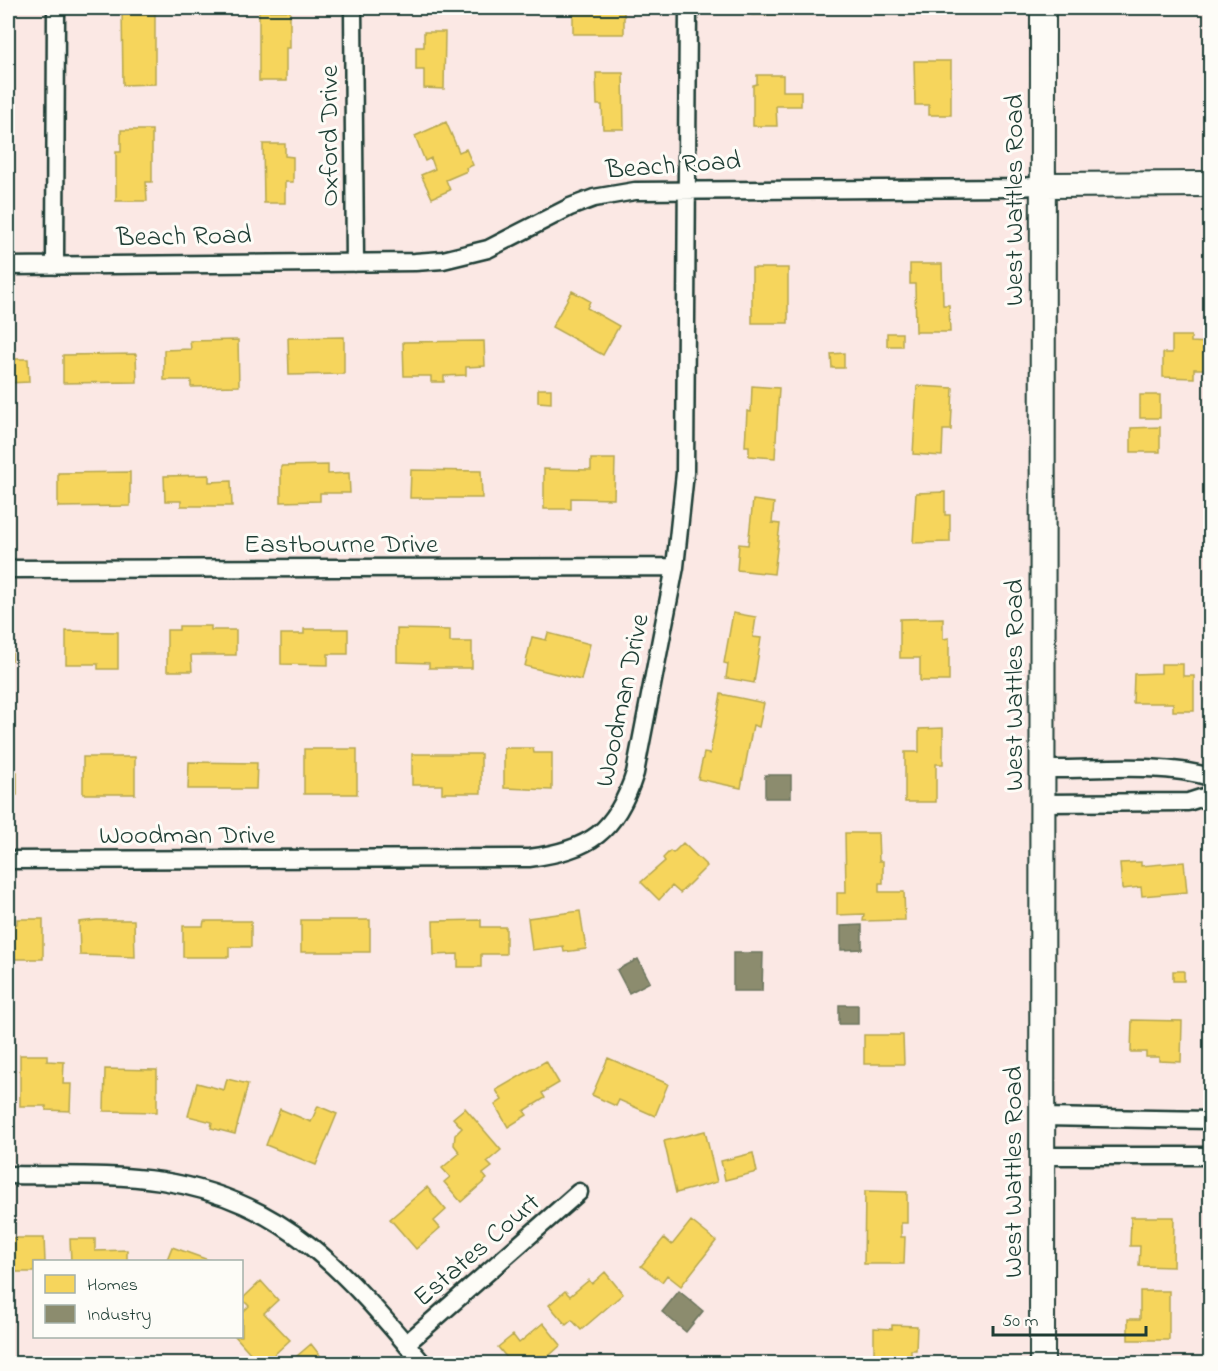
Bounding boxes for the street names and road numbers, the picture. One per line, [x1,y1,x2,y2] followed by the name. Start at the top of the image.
[311,64,350,207] street label: Oxford Drive
[996,94,1035,306] street label: West Wattles Road
[603,142,742,191] street label: Beach Road
[115,217,252,258] street label: Beach Road
[244,526,439,565] street label: Eastbourne Drive
[996,579,1035,791] street label: West Wattles Road
[586,609,661,791] street label: Woodman Drive
[99,817,276,856] street label: Woodman Drive
[995,1066,1034,1278] street label: West Wattles Road
[406,1185,550,1317] street label: Estates Court

